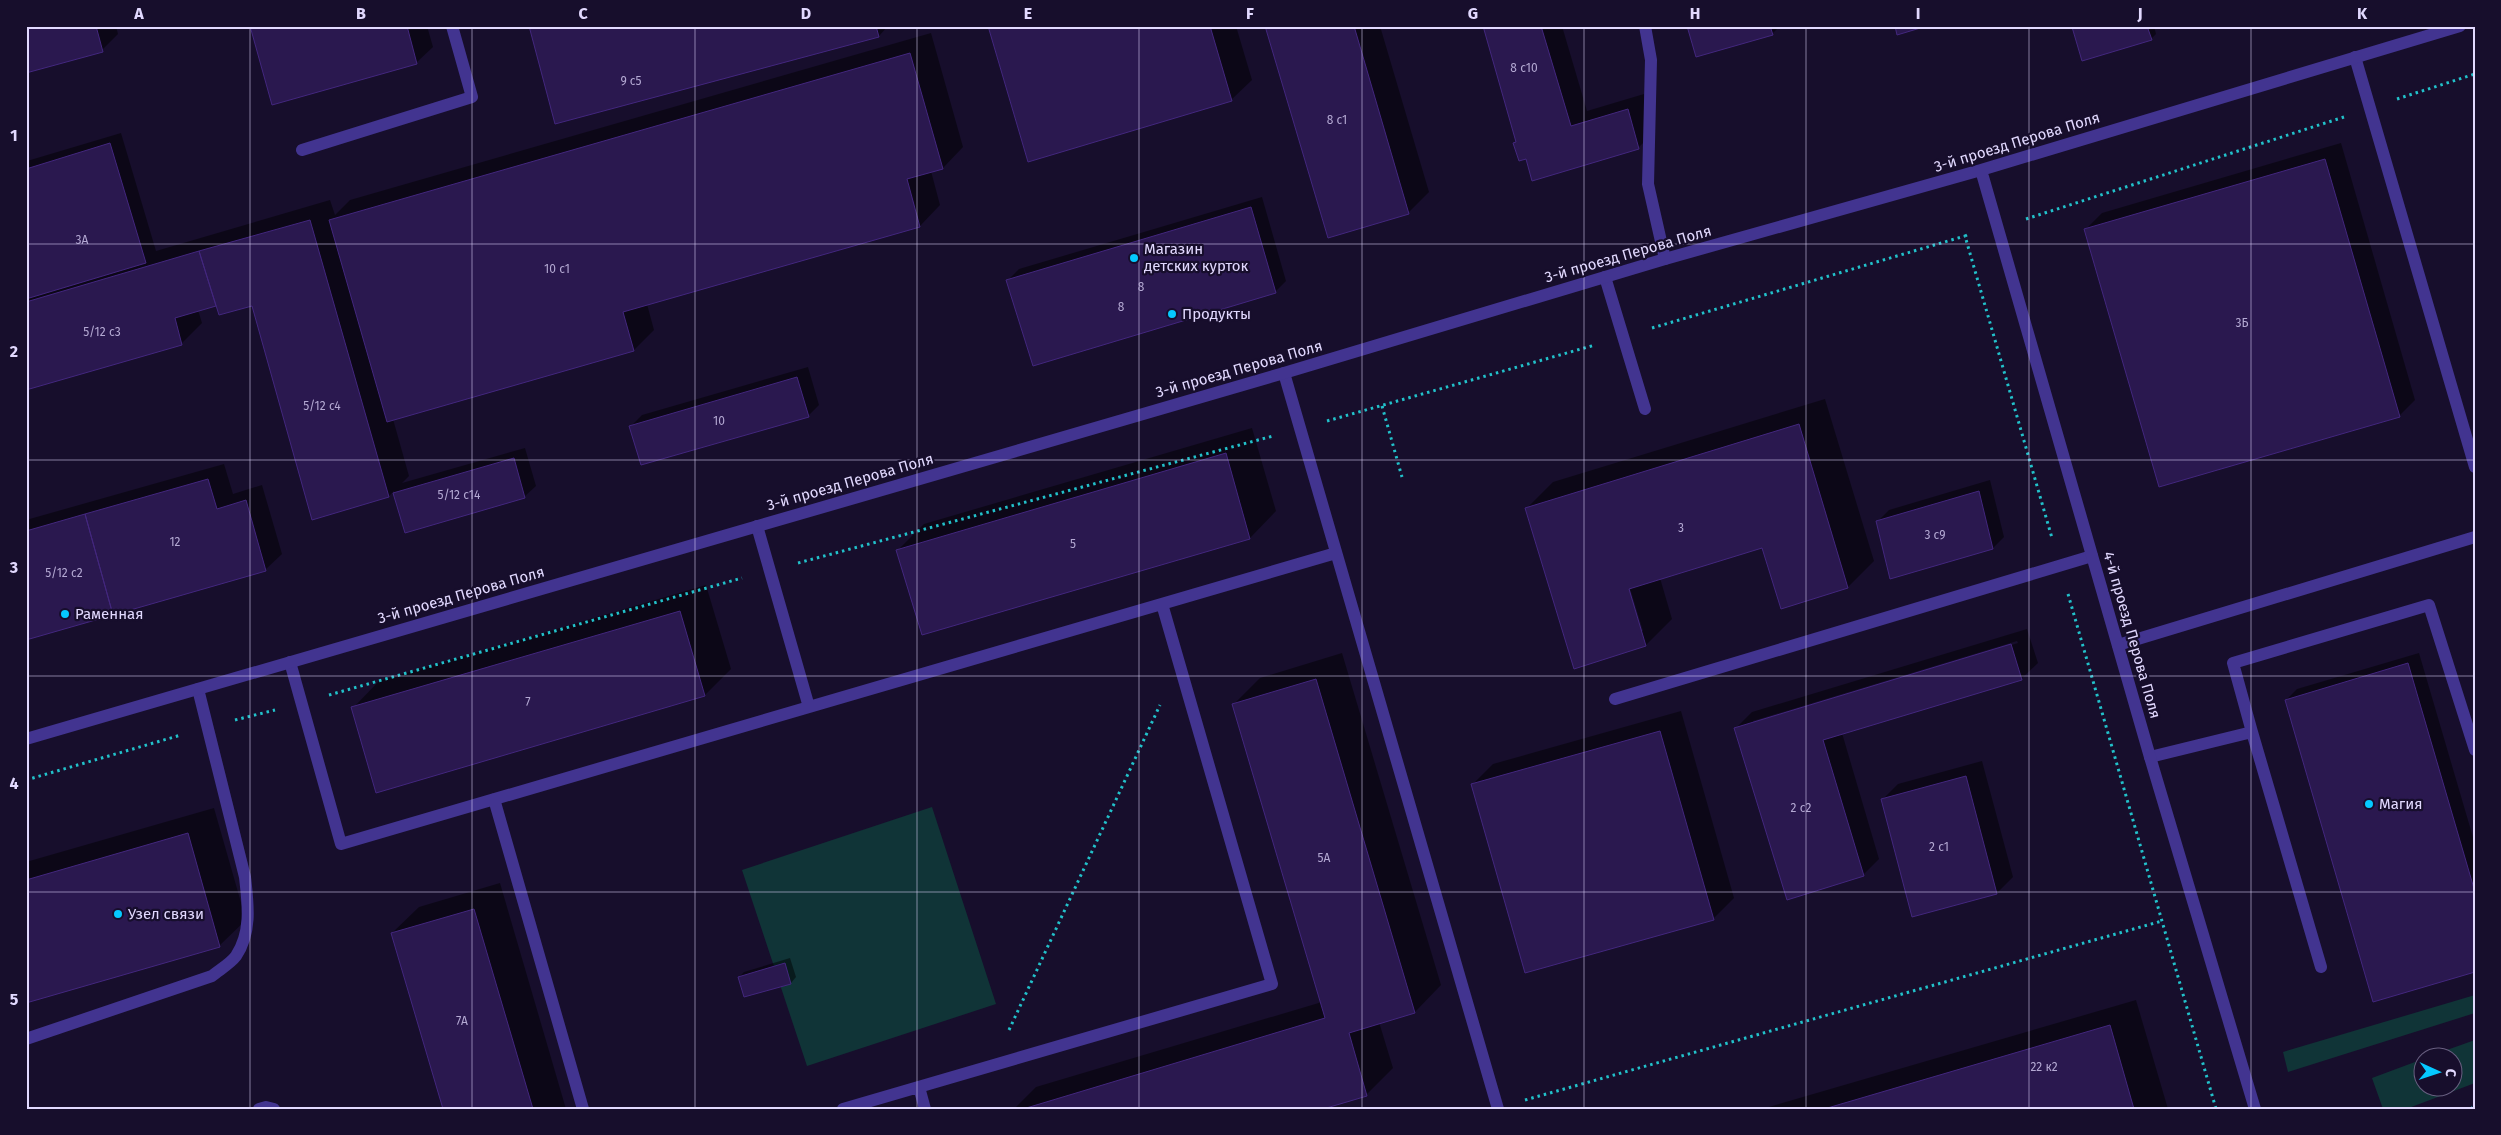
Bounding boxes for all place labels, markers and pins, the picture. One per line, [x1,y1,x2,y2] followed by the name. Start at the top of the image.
[1144,240,1249,275] place label: Магазин детских курток
[1128,252,1140,264] marker: Магазин детских курток
[1182,305,1251,323] place label: Продукты
[1166,308,1178,320] marker: Продукты
[75,605,144,623] place label: Раменная
[59,608,71,620] marker: Раменная
[2379,795,2423,813] place label: Магия
[2363,798,2375,810] marker: Магия
[128,905,204,923] place label: Узел связи
[112,908,124,920] marker: Узел связи

